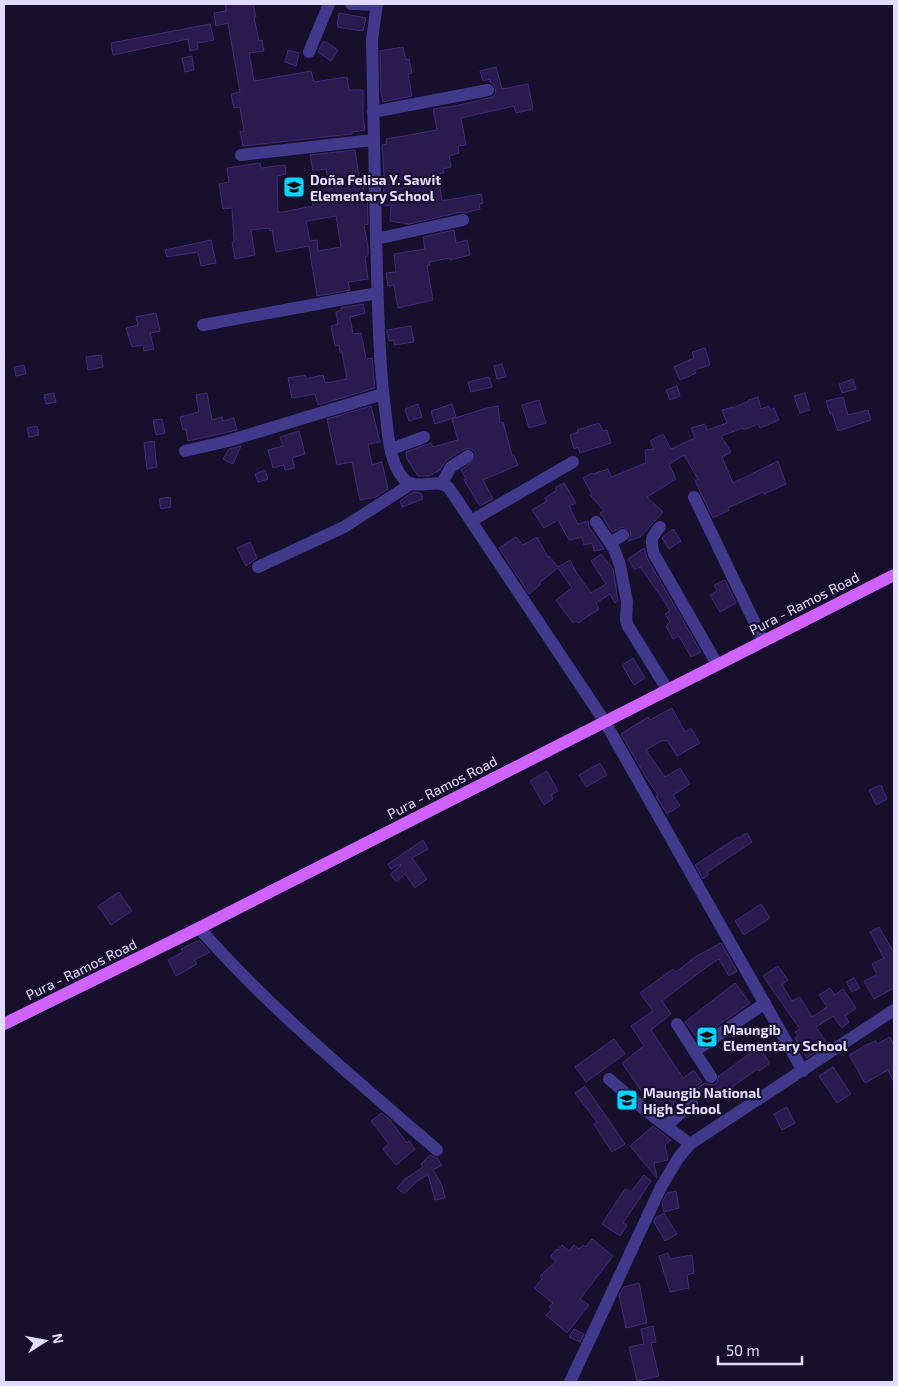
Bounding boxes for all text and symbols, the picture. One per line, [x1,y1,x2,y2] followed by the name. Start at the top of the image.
[310,171,441,204] place label: Doña Felisa Y. Sawit Elementary School
[282,175,306,199] school or university icon: Doña Felisa Y. Sawit Elementary School
[746,568,862,638] street label: Pura - Ramos Road
[384,752,500,822] street label: Pura - Ramos Road
[23,935,139,1003] street label: Pura - Ramos Road
[723,1021,848,1054] place label: Maungib Elementary School
[695,1025,719,1049] school or university icon: Maungib Elementary School
[643,1084,761,1117] place label: Maungib National High School
[615,1088,639,1112] school or university icon: Maungib National High School
[20,1316,70,1366] north arrow
[49,1332,68,1345] text: N
[718,1334,802,1366] scale bar
[726,1341,760,1359] text: 50 m

